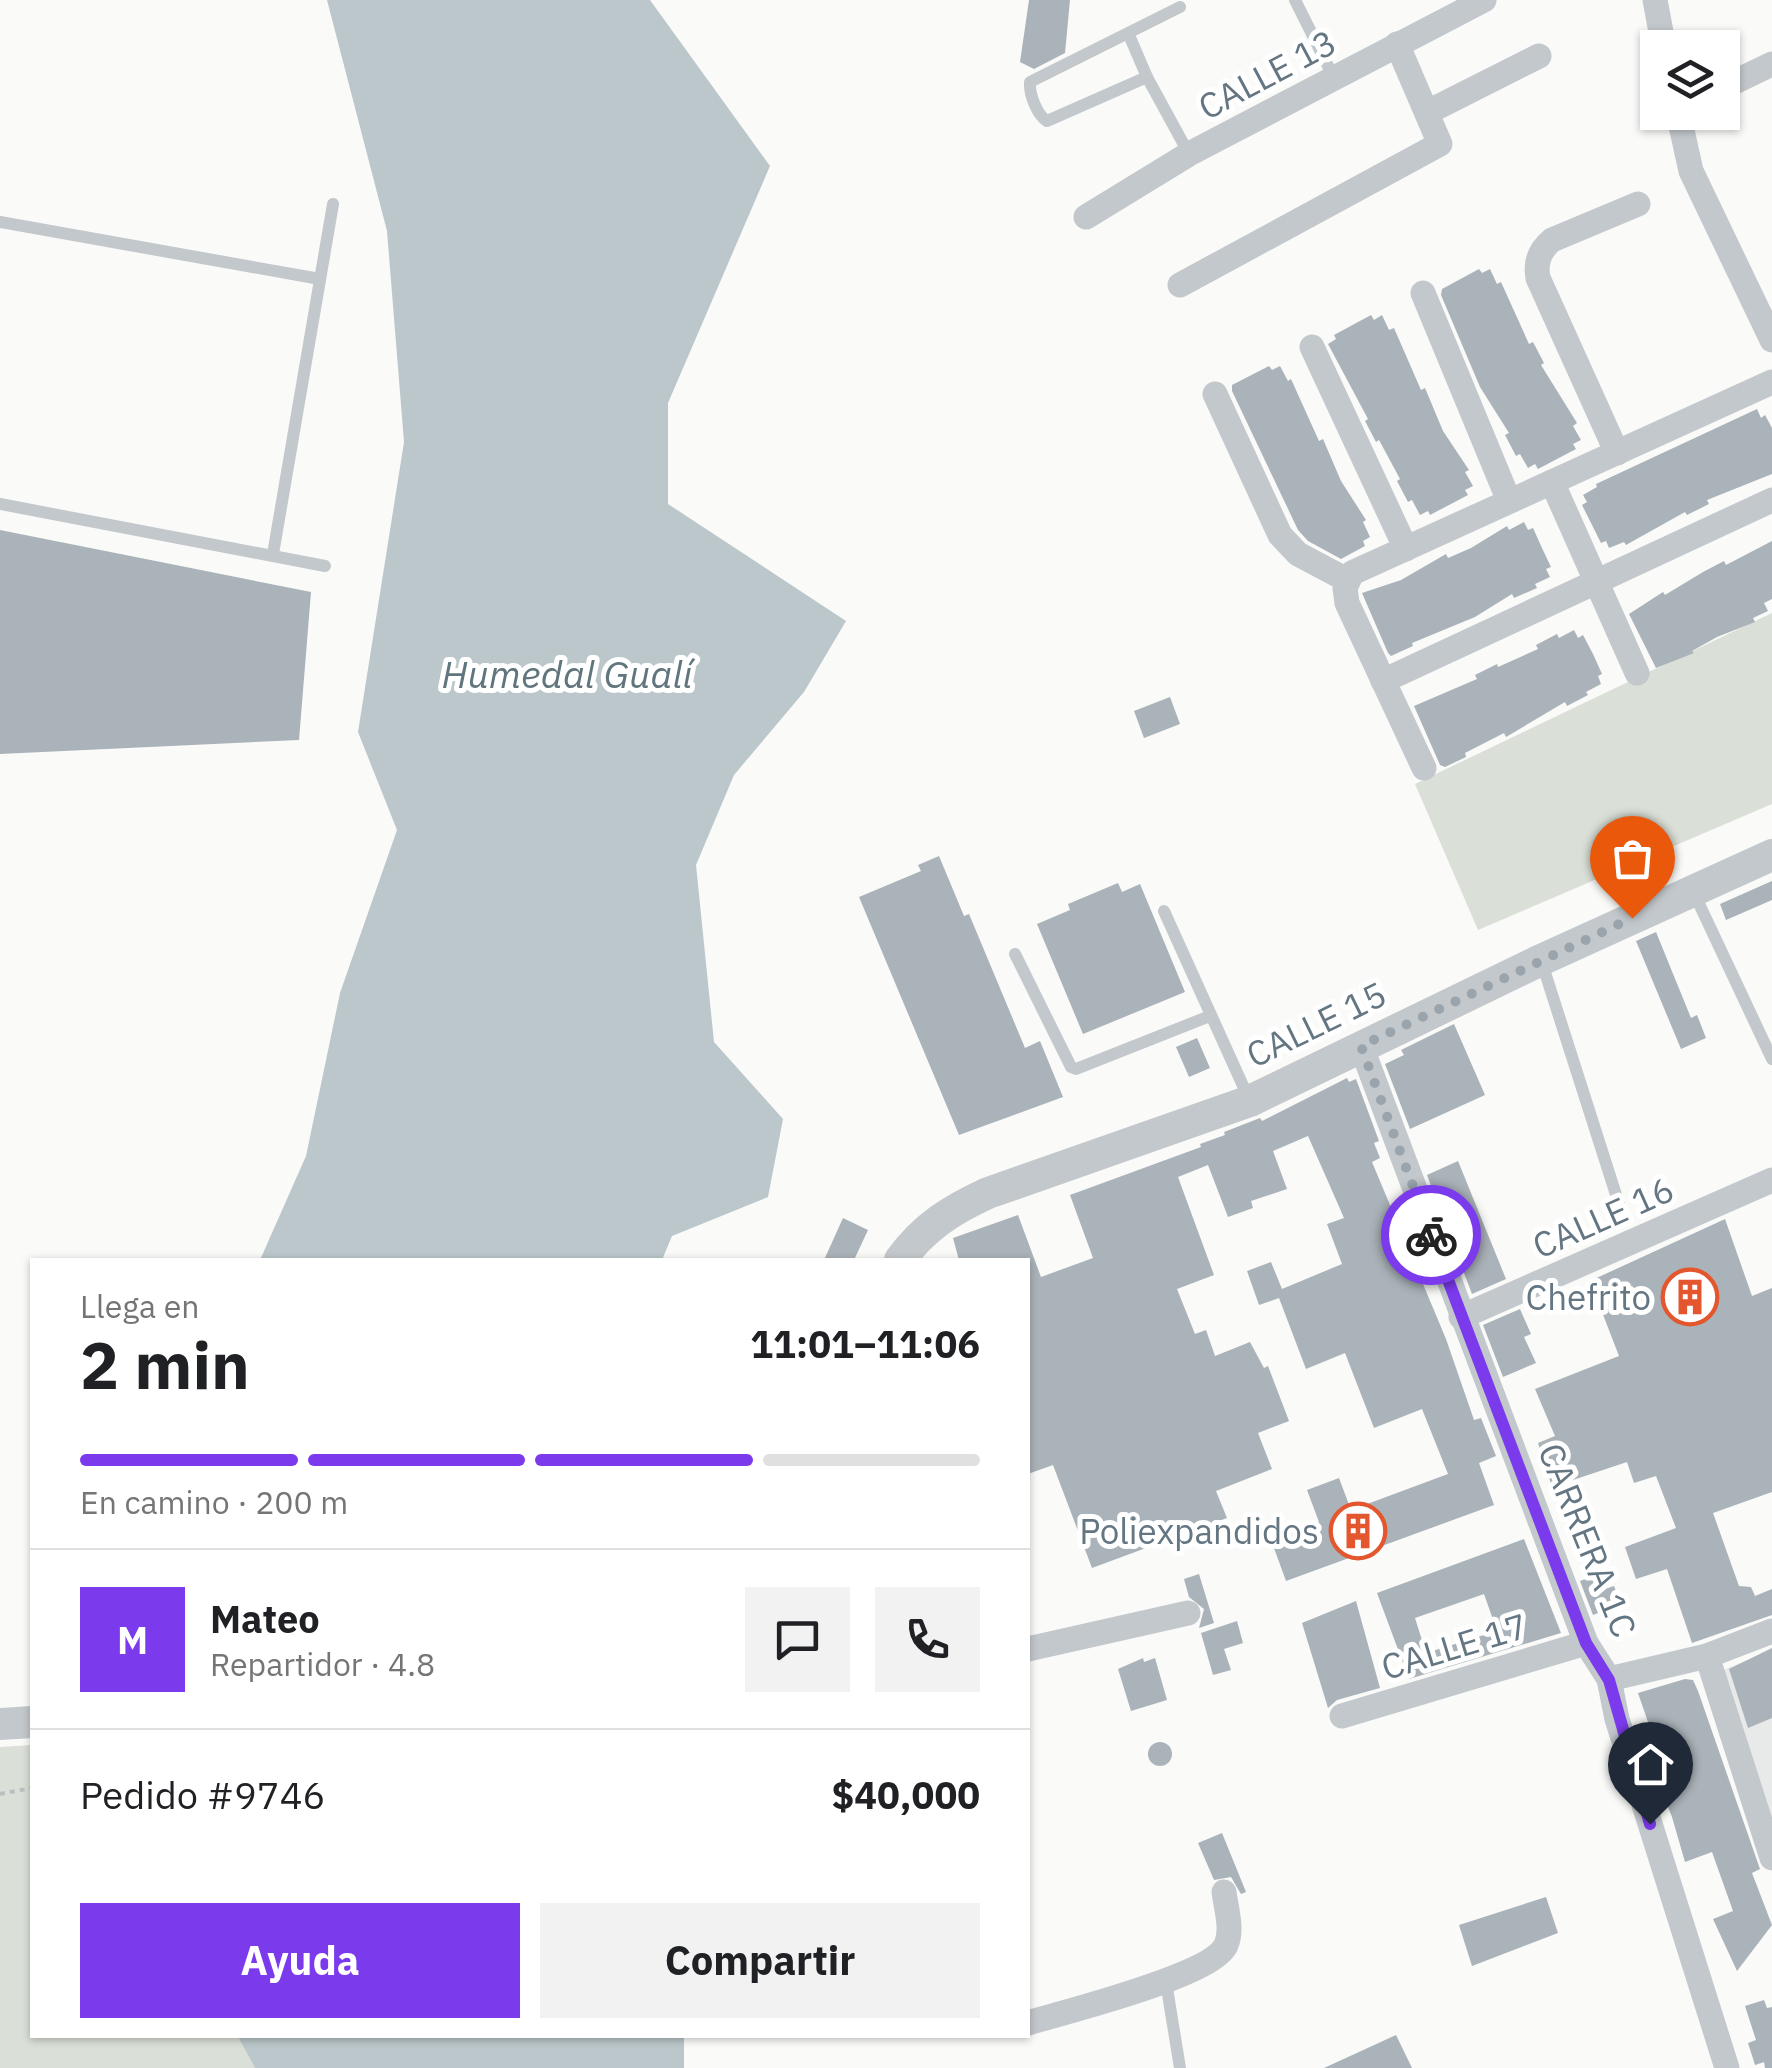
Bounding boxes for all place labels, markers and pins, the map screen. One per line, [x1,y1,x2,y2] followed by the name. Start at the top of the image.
[1590,816,1675,919] pin
[1660,1267,1720,1327] building icon: Chefrito
[1525,1274,1651,1320] place label: Chefrito
[1328,1501,1388,1561] building icon: Poliexpandidos
[1079,1508,1319,1554] place label: Poliexpandidos
[1608,1722,1693,1825] pin

